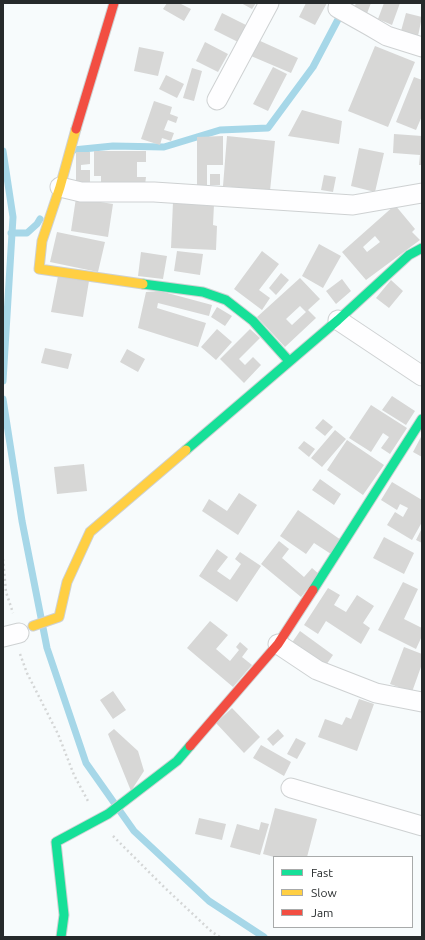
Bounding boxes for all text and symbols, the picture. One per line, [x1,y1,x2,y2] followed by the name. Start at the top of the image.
[273,856,413,928] legend
[311,866,333,879] text: Fast
[311,886,337,899] text: Slow
[311,906,333,919] text: Jam

